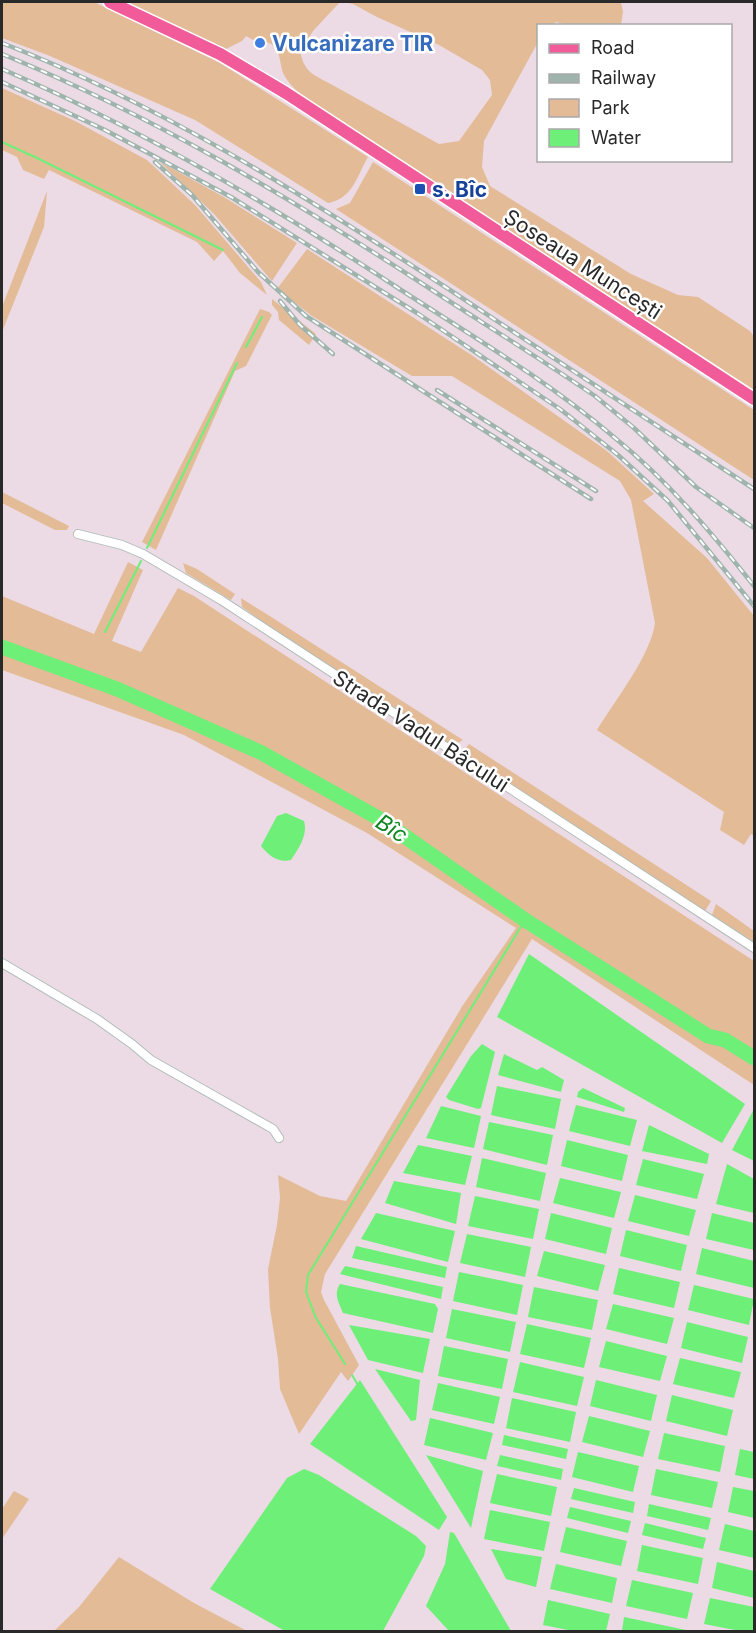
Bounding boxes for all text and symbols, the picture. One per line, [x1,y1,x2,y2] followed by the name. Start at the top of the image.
[537,24,732,162] legend
[272,31,434,56] place label: Vulcanizare TIR
[253,36,267,50] marker: Vulcanizare TIR
[591,37,634,58] text: Road
[591,67,656,88] text: Railway
[591,97,630,118] text: Park
[591,127,641,148] text: Water
[432,177,487,202] place label: s. Bîc
[413,182,427,196] marker: s. Bîc
[500,204,666,324] street label: Șoseaua Muncești
[328,665,514,797] street label: Strada Vadul Bâcului
[371,808,413,848] water label: Bîc

